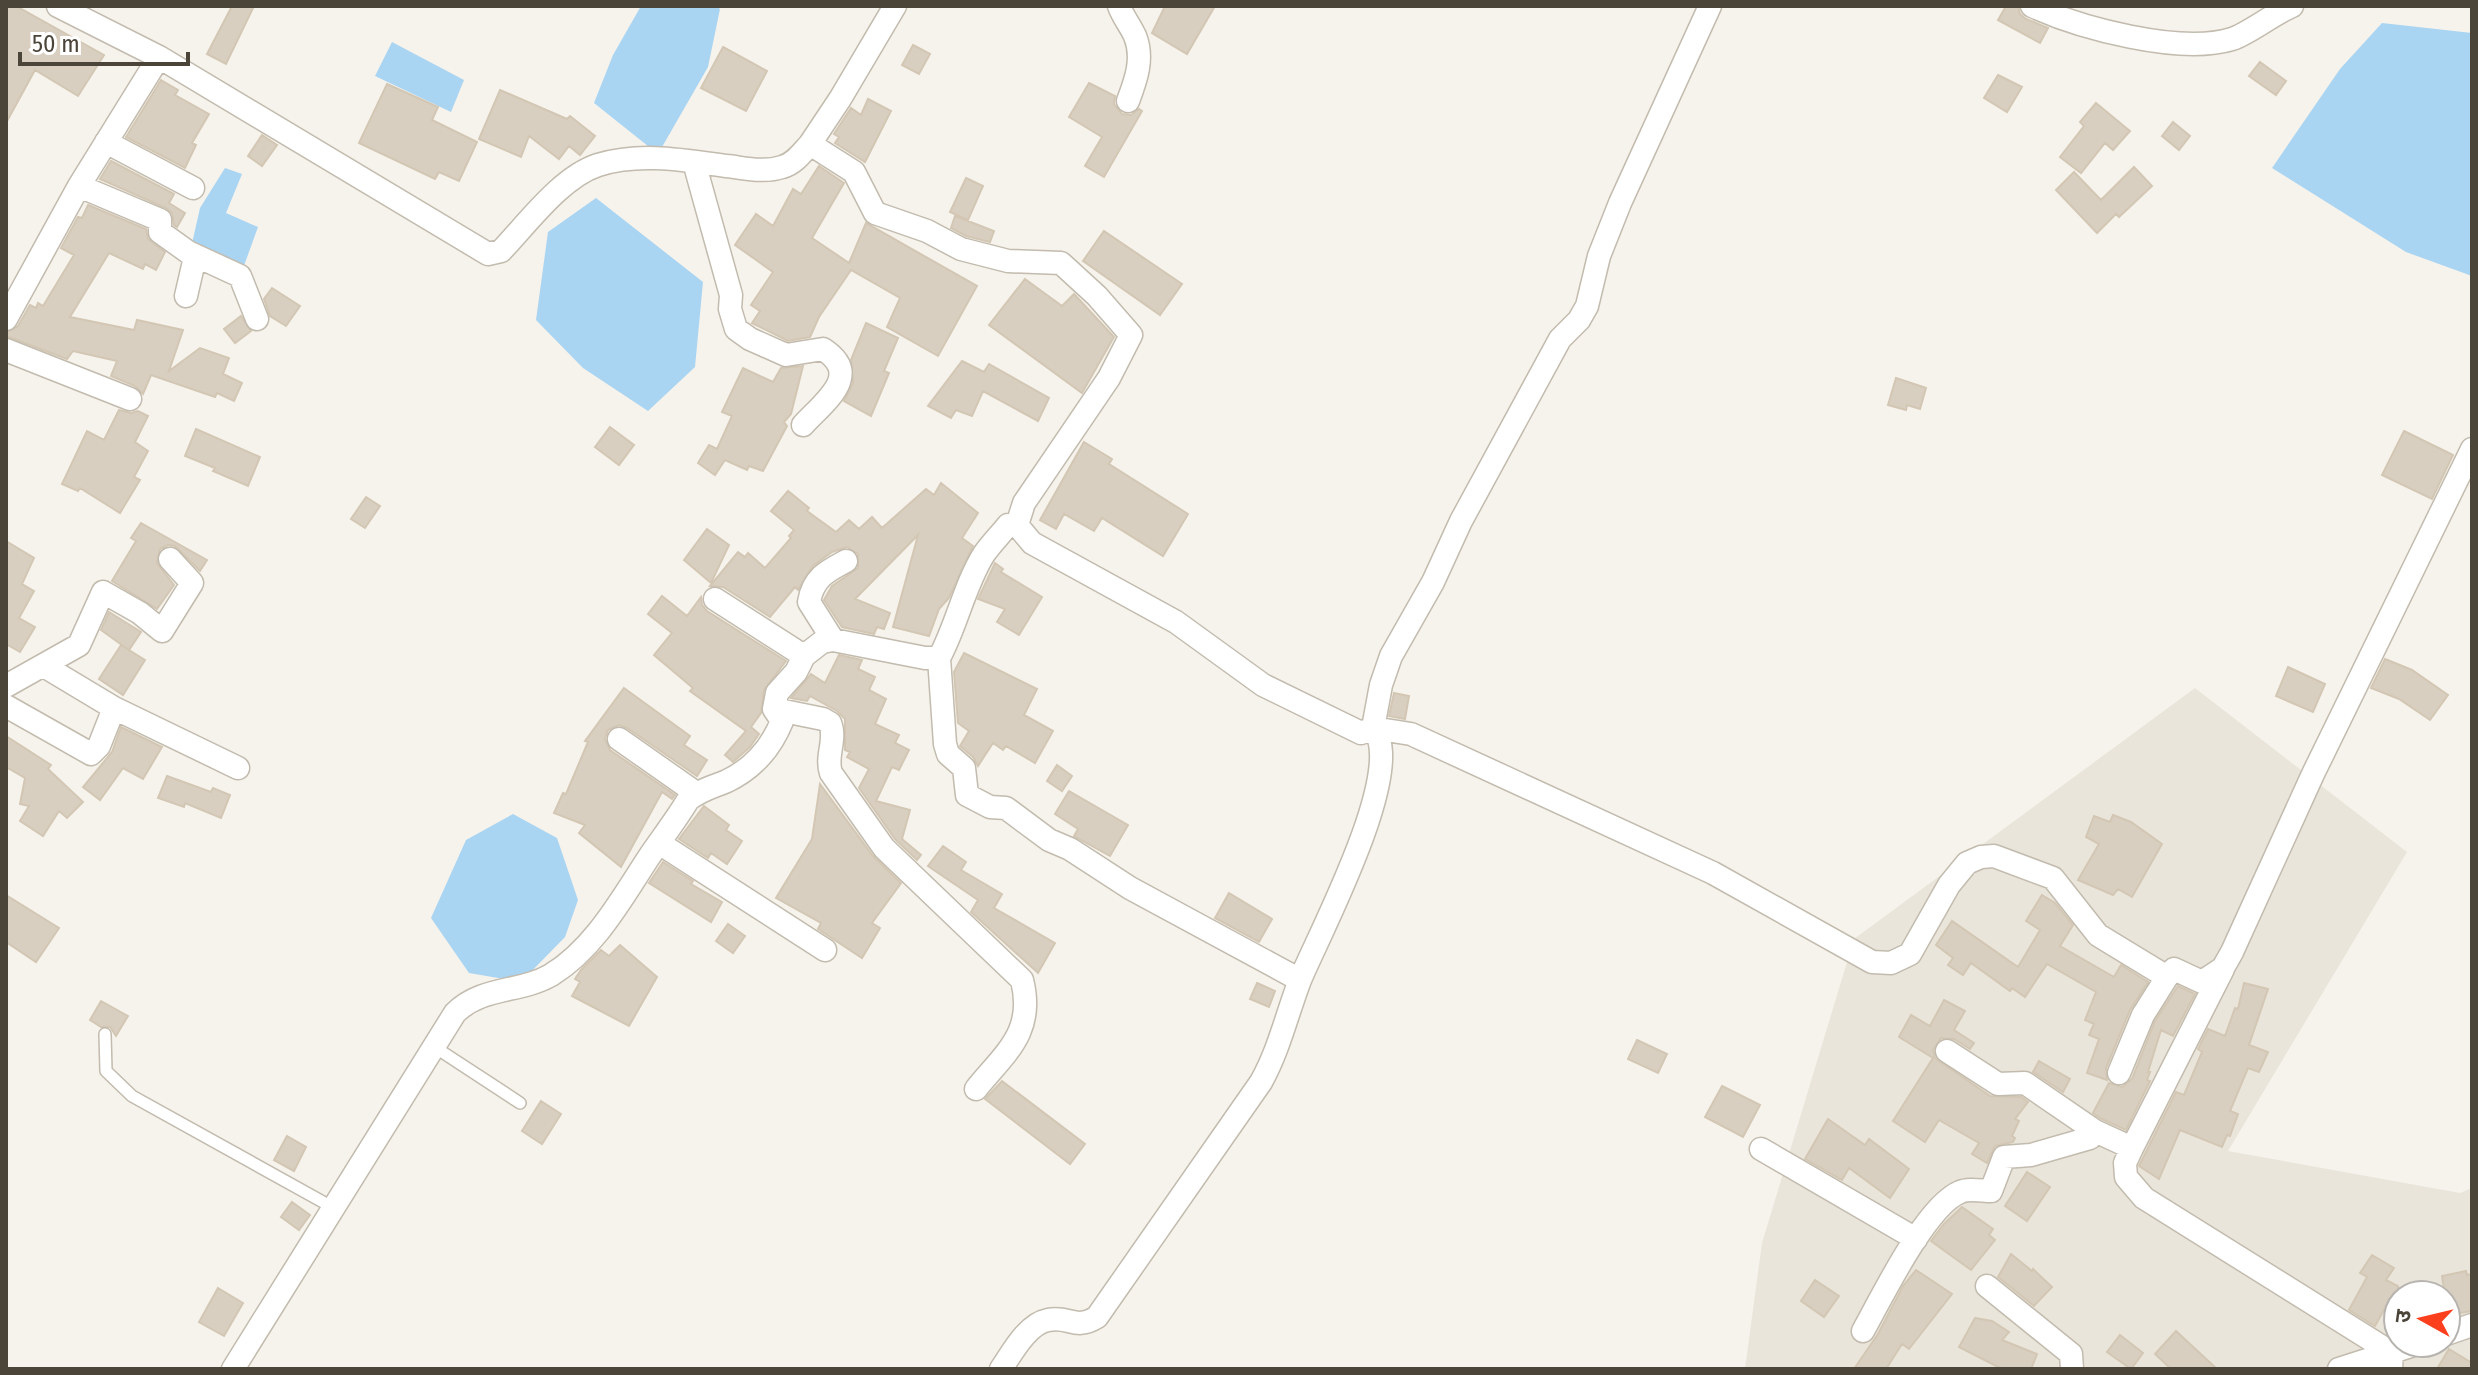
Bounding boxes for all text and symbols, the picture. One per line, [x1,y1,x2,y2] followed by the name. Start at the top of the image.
[20,16,188,66] scale bar
[32,30,80,58] text: 50 m
[2382,1279,2462,1359] north arrow
[2388,1307,2417,1325] text: उ

